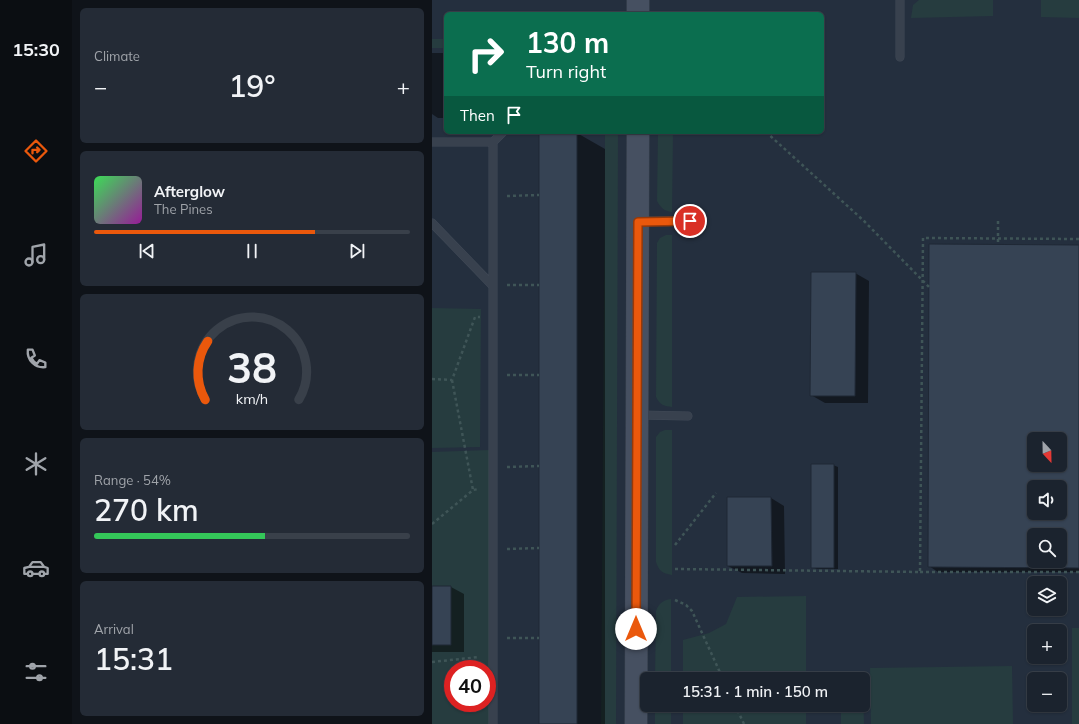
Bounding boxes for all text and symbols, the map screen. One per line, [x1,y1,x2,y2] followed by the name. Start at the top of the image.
[526,25,609,60] text: 130 m
[460,28,512,80] icon: right
[12,38,60,61] text: 15:30
[94,48,140,64] text: Climate
[526,60,606,83] text: Turn right
[228,67,276,105] text: 19°
[94,73,107,101] text: −
[397,73,410,101] text: +
[503,104,525,126] icon: arrive
[460,106,495,125] text: Then
[22,137,50,165] icon: directions
[154,182,225,201] text: Afterglow
[154,201,213,217] text: The Pines
[673,204,707,238] pin
[679,210,701,232] icon: arrive
[136,240,158,262] icon: previous
[241,240,263,262] icon: pause
[346,240,368,262] icon: next
[22,241,50,269] icon: music
[227,341,277,393] text: 38
[22,345,50,373] icon: phone
[236,390,268,408] text: km/h
[1027,432,1067,472] north arrow
[1027,432,1067,712] map controls
[22,450,50,478] icon: climate
[94,472,171,488] text: Range · 54%
[1027,480,1067,520] button: sound
[94,491,199,529] text: 270 km
[1027,528,1067,568] button: search
[22,554,50,582] icon: car
[1027,576,1067,616] button: layers
[615,608,657,650] position arrow
[94,621,134,637] text: Arrival
[1027,624,1067,664] button: +
[94,640,173,678] text: 15:31
[22,658,50,686] icon: filters
[444,660,496,712] speed limit sign: 40
[1027,672,1067,712] button: −
[682,682,828,701] text: 15:31 · 1 min · 150 m

